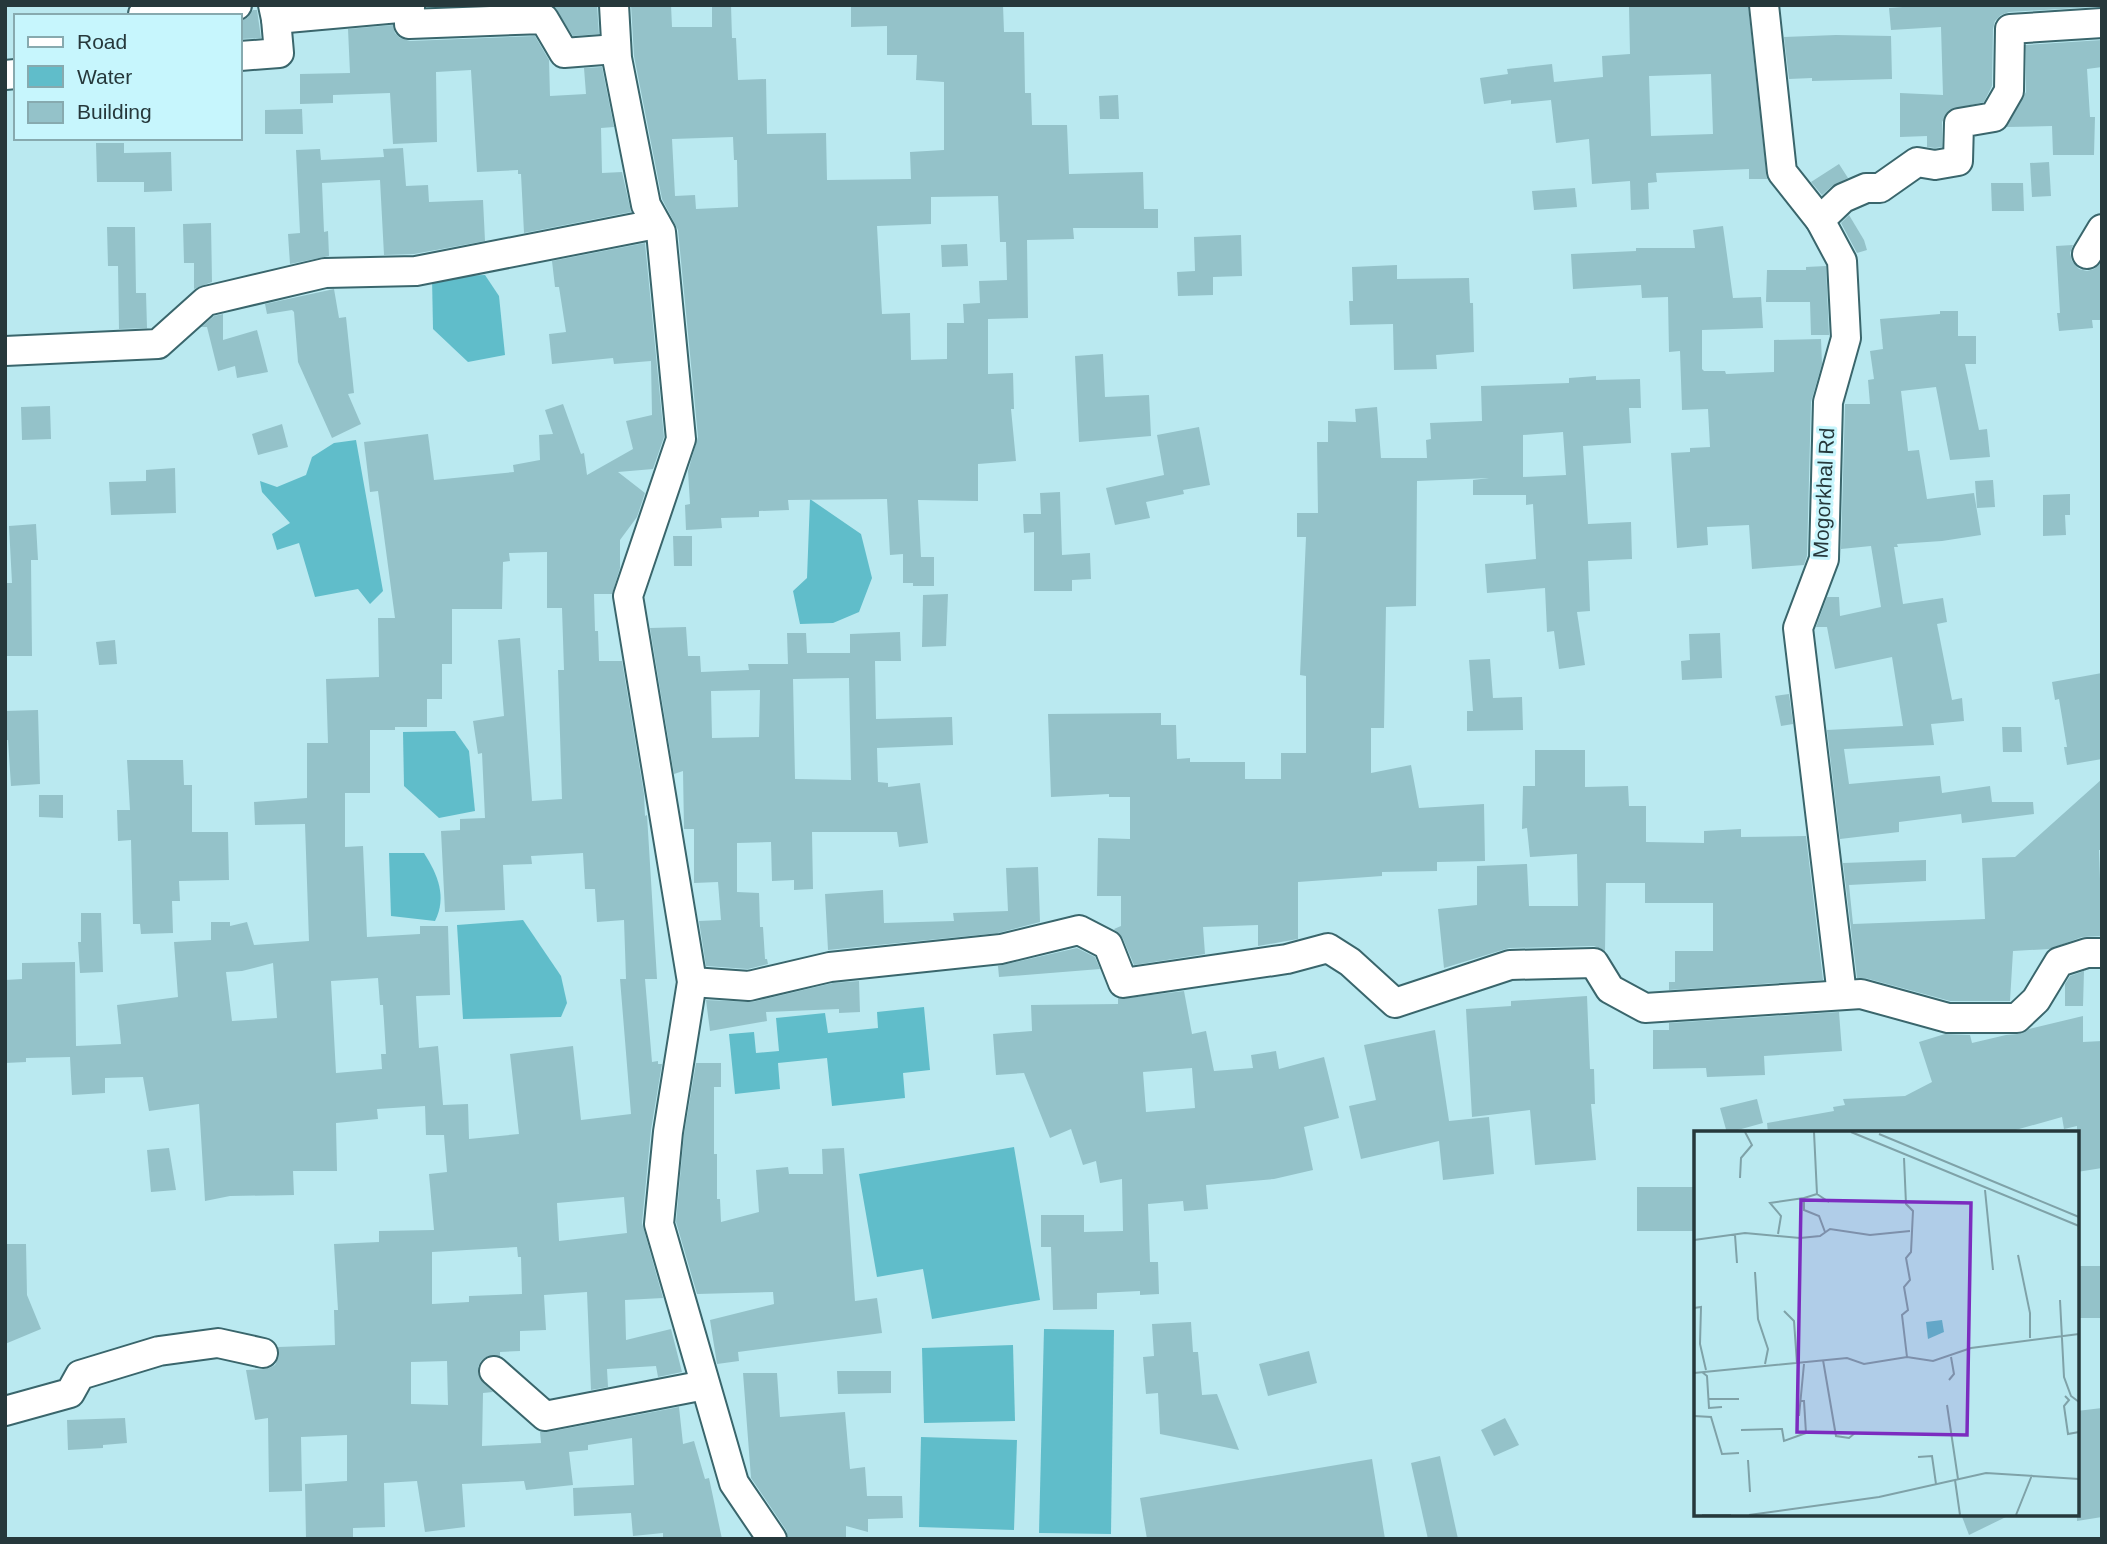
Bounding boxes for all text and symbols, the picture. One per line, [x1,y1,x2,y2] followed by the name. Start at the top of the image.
[14,14,242,140] legend
[77,30,127,53] text: Road
[77,65,132,88] text: Water
[77,100,152,123] text: Building
[1809,427,1838,559] street label: Mogorkhal Rd
[1694,1131,2079,1516] inset map

